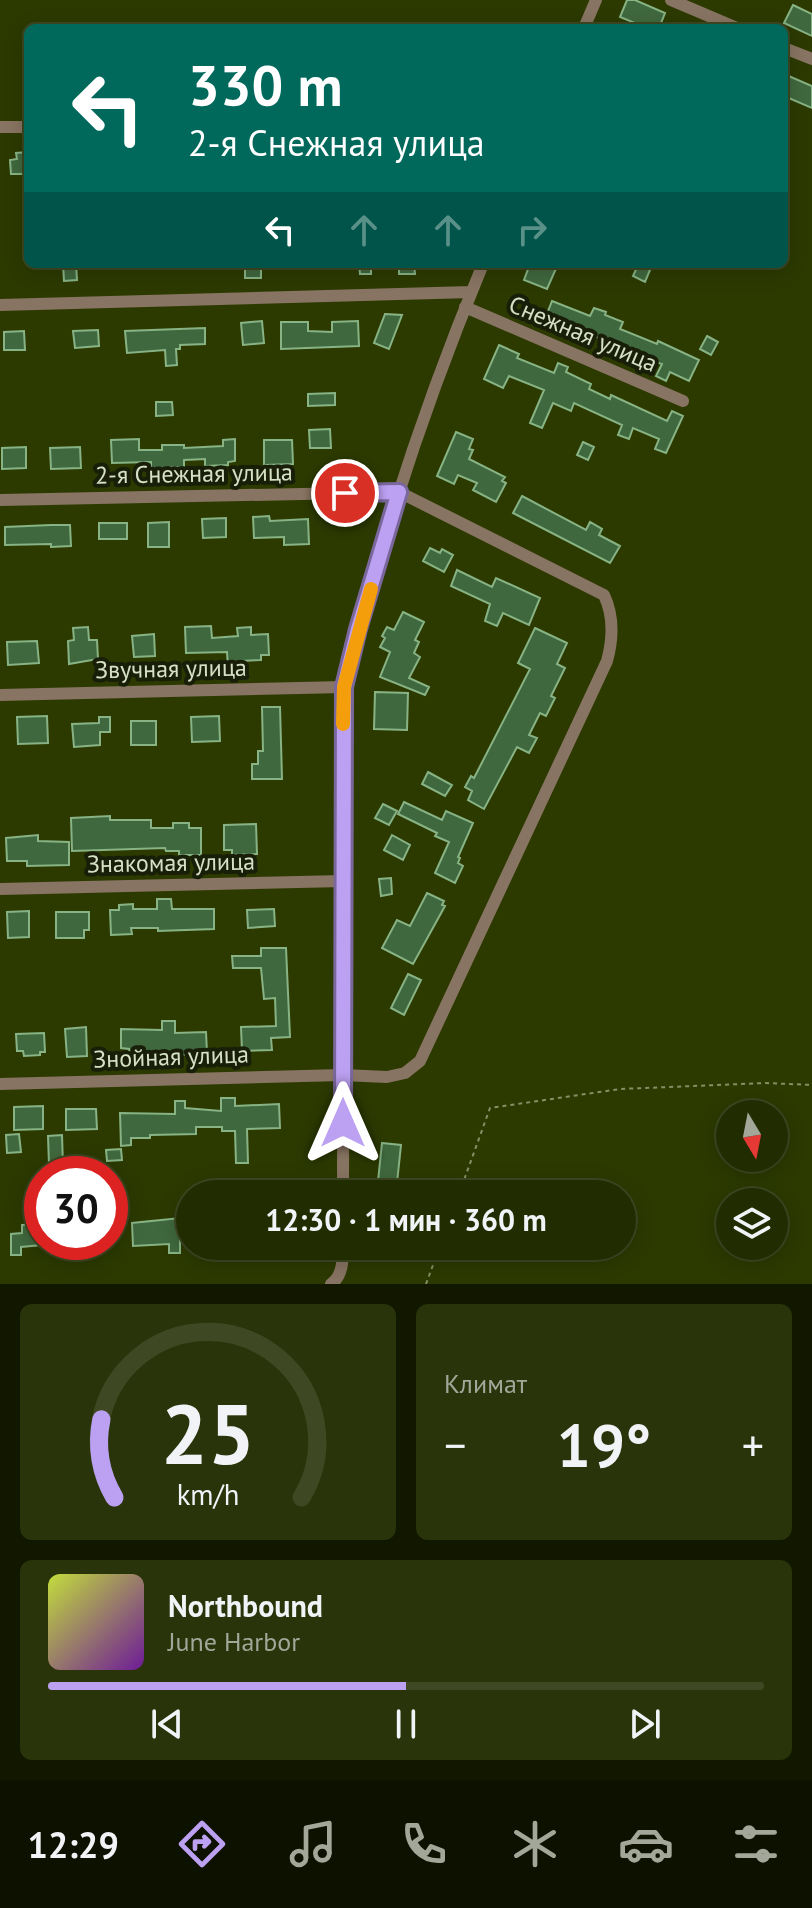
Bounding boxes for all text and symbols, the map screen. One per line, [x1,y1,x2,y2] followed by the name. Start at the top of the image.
[188,49,343,121] text: 330 m
[56,56,160,160] icon: left
[188,119,485,166] text: 2-я Снежная улица
[258,208,302,252] icon: left
[342,208,386,252] icon: ahead
[426,208,470,252] icon: ahead
[510,208,554,252] icon: right
[504,288,662,379] street label: Снежная улица
[95,456,293,491] street label: 2-я Снежная улица
[311,459,379,527] pin
[323,471,367,515] icon: arrive
[95,652,247,685] street label: Звучная улица
[87,846,255,879] street label: Знакомая улица
[93,1038,249,1075] street label: Знойная улица
[301,1081,385,1165] position arrow
[716,1100,788,1172] north arrow
[716,1100,788,1260] map controls
[24,1156,128,1260] speed limit sign: 30
[716,1188,788,1260] button: layers
[265,1200,547,1239] text: 12:30 · 1 мин · 360 m
[444,1367,527,1400] text: Климат
[161,1379,255,1487] text: 25
[557,1406,651,1484] text: 19°
[444,1416,466,1473] text: −
[742,1416,764,1473] text: +
[177,1476,239,1513] text: km/h
[168,1586,323,1625] text: Northbound
[168,1625,300,1658] text: June Harbor
[145,1702,189,1746] icon: previous
[384,1702,428,1746] icon: pause
[623,1702,667,1746] icon: next
[174,1816,230,1872] icon: directions
[285,1816,341,1872] icon: music
[396,1816,452,1872] icon: phone
[507,1816,563,1872] icon: climate
[618,1816,674,1872] icon: car
[728,1816,784,1872] icon: filters
[27,1821,119,1868] text: 12:29

